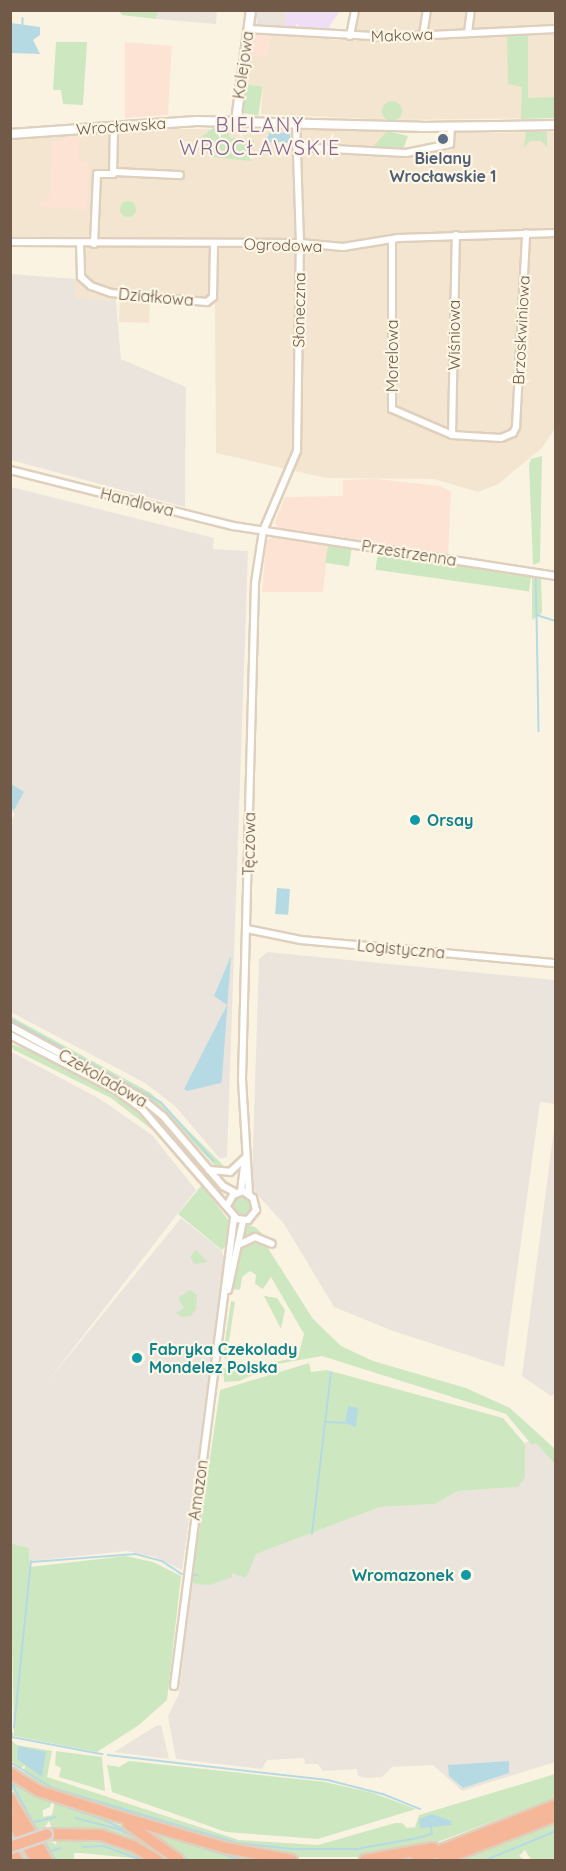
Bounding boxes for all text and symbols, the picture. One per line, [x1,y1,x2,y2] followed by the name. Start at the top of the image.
[370,24,434,46] street label: Makowa
[229,30,257,100] street label: Kolejowa
[179,112,341,159] district label: BIELANY WROCŁAWSKIE
[75,113,167,139] street label: Wrocławska
[436,132,450,146] marker: Bielany Wrocławskie 1
[389,148,497,186] place label: Bielany Wrocławskie 1
[243,234,323,256] street label: Ogrodowa
[289,272,309,348] street label: Słoneczna
[509,275,533,385] street label: Brzoskwiniowa
[117,284,195,310] street label: Działkowa
[444,300,464,370] street label: Wiśniowa
[382,320,402,392] street label: Morelowa
[98,484,176,520] street label: Handlowa
[360,536,458,570] street label: Przestrzenna
[427,810,473,830] place label: Orsay
[239,812,259,876] street label: Tęczowa
[408,813,422,827] marker: Orsay
[356,936,446,962] street label: Logistyczna
[55,1045,151,1111] street label: Czekoladowa
[149,1339,297,1377] place label: Fabryka Czekolady Mondelez Polska
[130,1351,144,1365] marker: Fabryka Czekolady Mondelez Polska
[184,1458,212,1522] street label: Amazon
[352,1565,454,1585] place label: Wromazonek
[459,1568,473,1582] marker: Wromazonek

